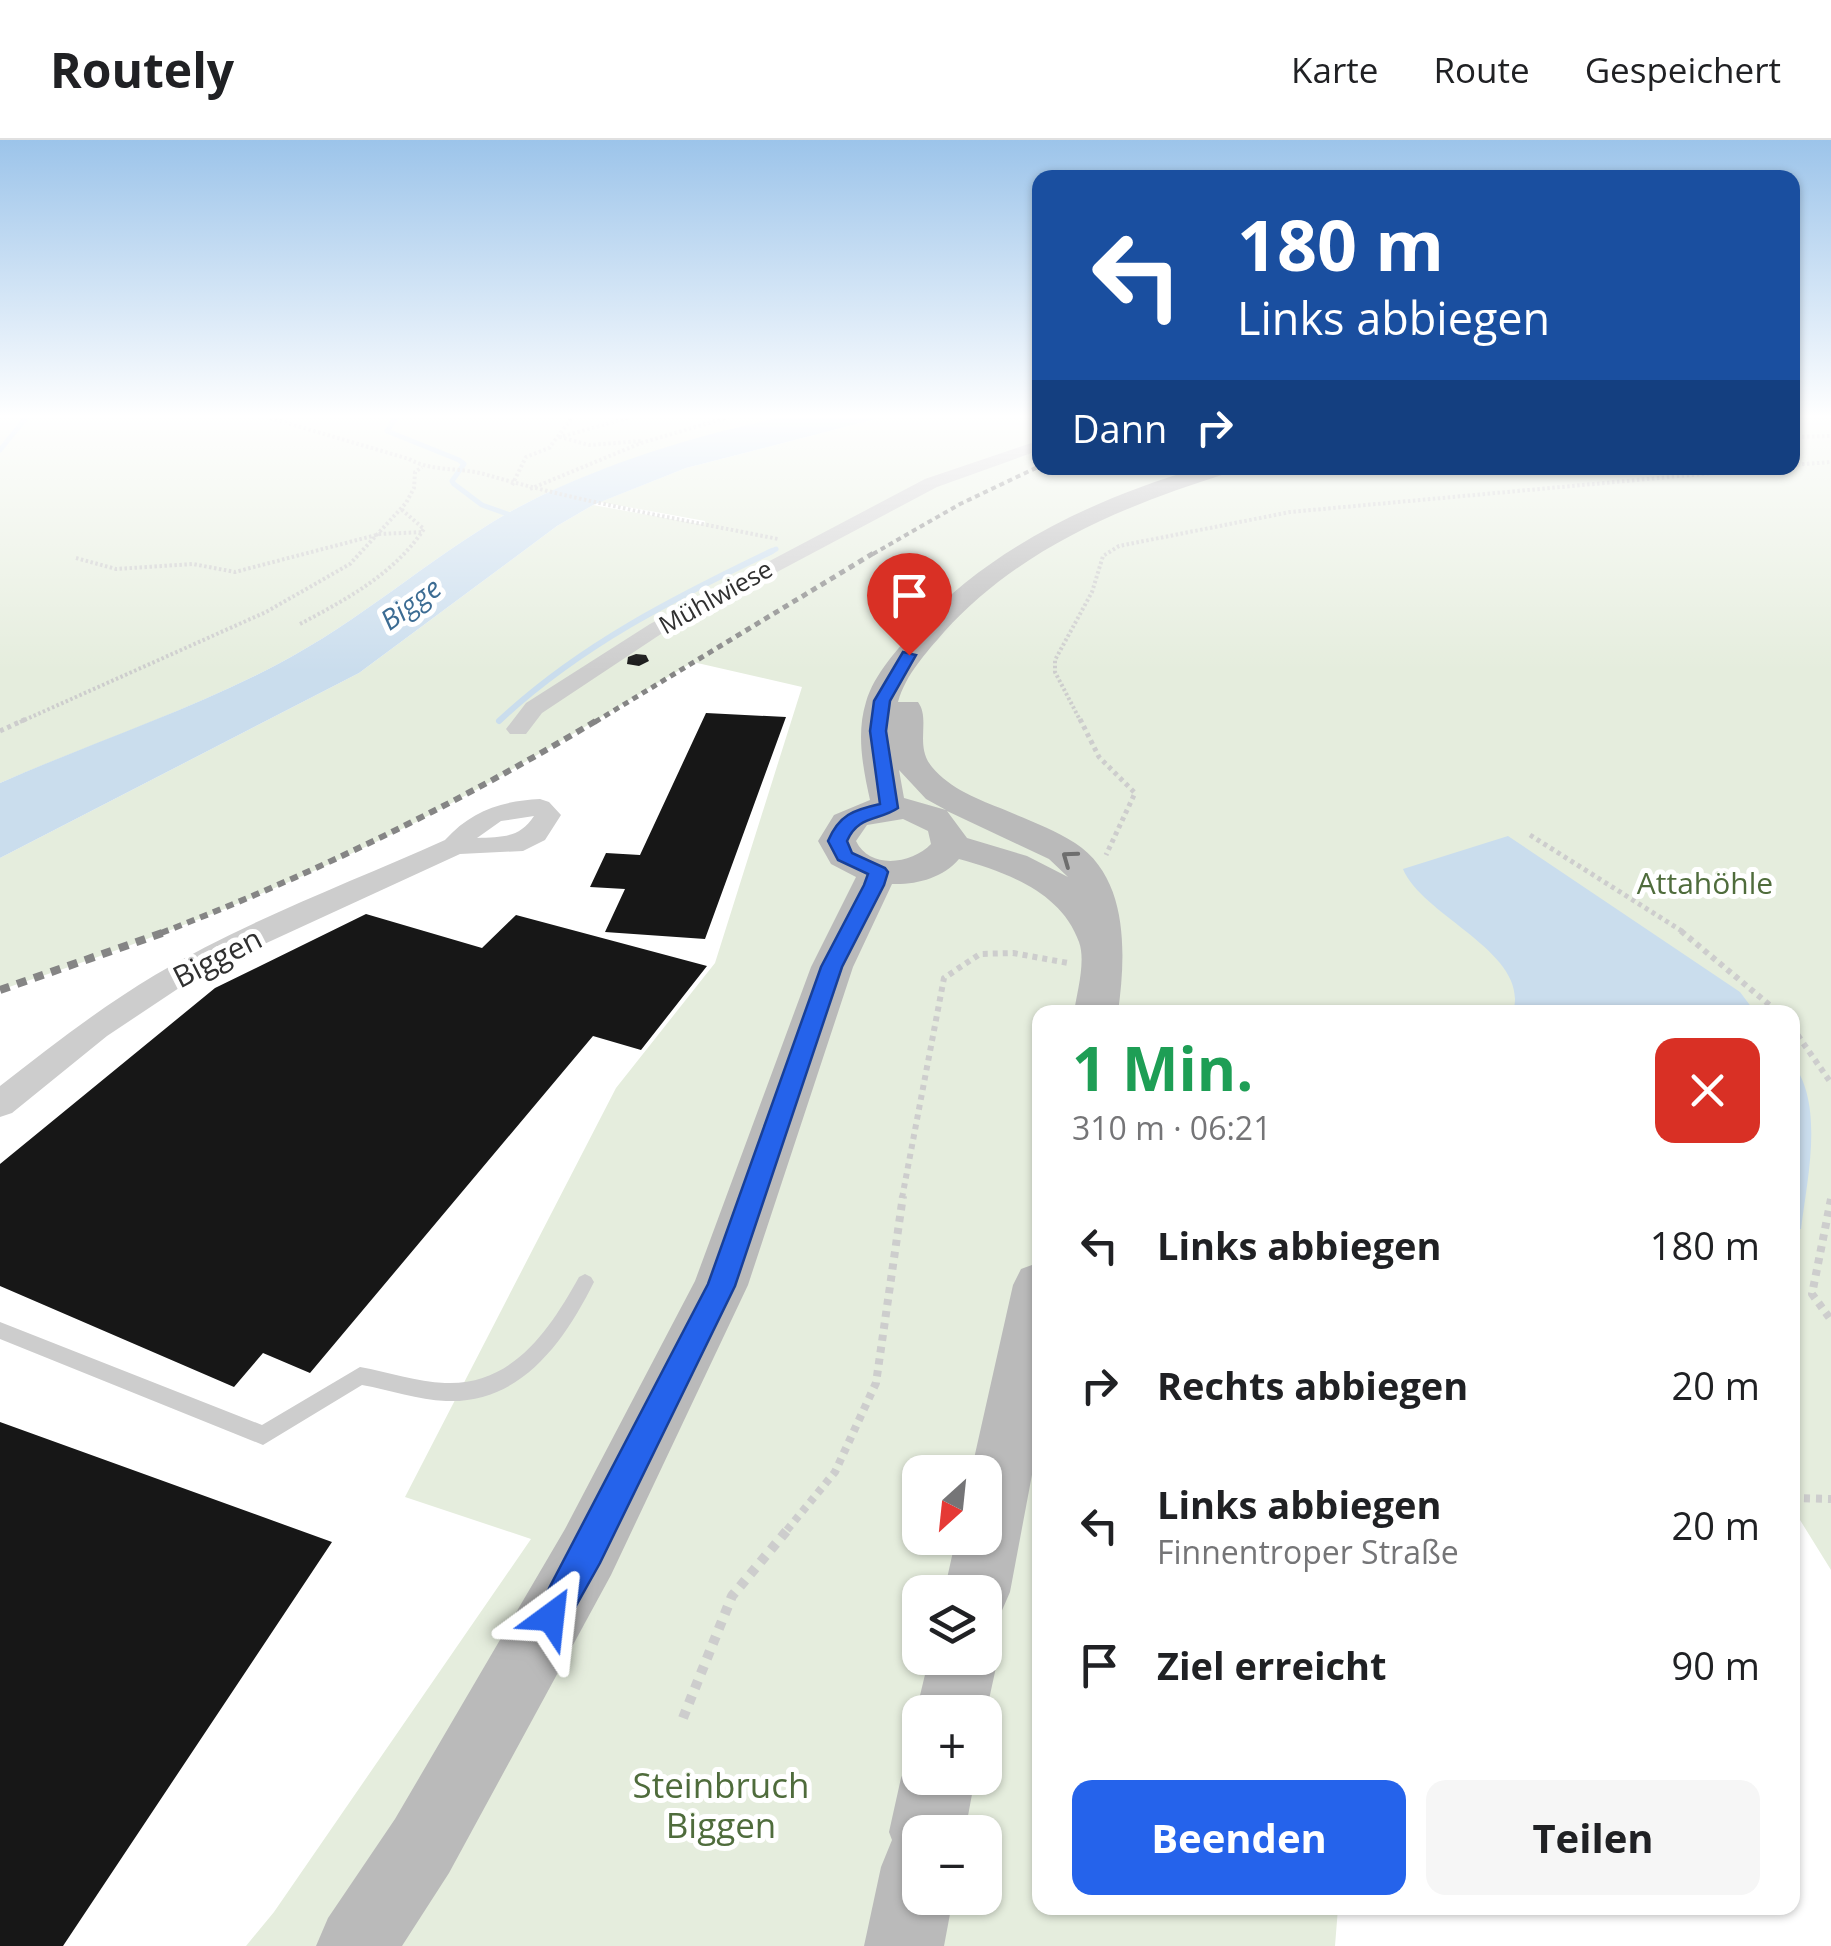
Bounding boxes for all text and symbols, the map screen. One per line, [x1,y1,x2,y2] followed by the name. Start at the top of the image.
[50,37,234,102] text: Routely
[1291,46,1378,93] text: Karte
[1433,46,1530,93] text: Route
[1585,46,1781,93] text: Gespeichert
[1237,196,1444,292] text: 180 m
[1072,210,1202,340] icon: left
[1237,287,1550,348] text: Links abbiegen
[1187,400,1242,455] icon: right
[1072,402,1167,454] text: Dann
[652,551,778,641] street label: Mühlwiese
[867,553,952,656] pin
[372,568,448,638] water label: Bigge
[882,568,937,623] icon: arrive
[1061,852,1080,870] one-way arrow
[1637,862,1773,903] park label: Attahöhle
[165,917,269,997] street label: Biggen
[1072,1027,1253,1109] text: 1 Min.
[1655,1038,1760,1143] button: close
[1072,1106,1271,1149] text: 310 m · 06:21
[1072,1218,1127,1273] icon: left
[1157,1219,1441,1271] text: Links abbiegen
[1650,1219,1760,1271] text: 180 m
[1072,1358,1127,1413] icon: right
[1157,1359,1468,1411] text: Rechts abbiegen
[1671,1359,1760,1411] text: 20 m
[902,1455,1002,1555] north arrow
[902,1455,1002,1915] map controls
[1157,1478,1441,1530] text: Links abbiegen
[1072,1498,1127,1553] icon: left
[1671,1499,1760,1551] text: 20 m
[1157,1530,1459,1573] text: Finnentroper Straße
[499,1565,603,1669] position arrow
[902,1575,1002,1675] button: layers
[1072,1638,1127,1693] icon: arrive
[1157,1639,1387,1691] text: Ziel erreicht
[1671,1639,1760,1691] text: 90 m
[902,1695,1002,1795] button: +
[632,1761,810,1848] park label: Steinbruch Biggen
[1072,1780,1406,1895] button: Beenden
[1426,1780,1760,1895] button: Teilen
[902,1815,1002,1915] button: −

